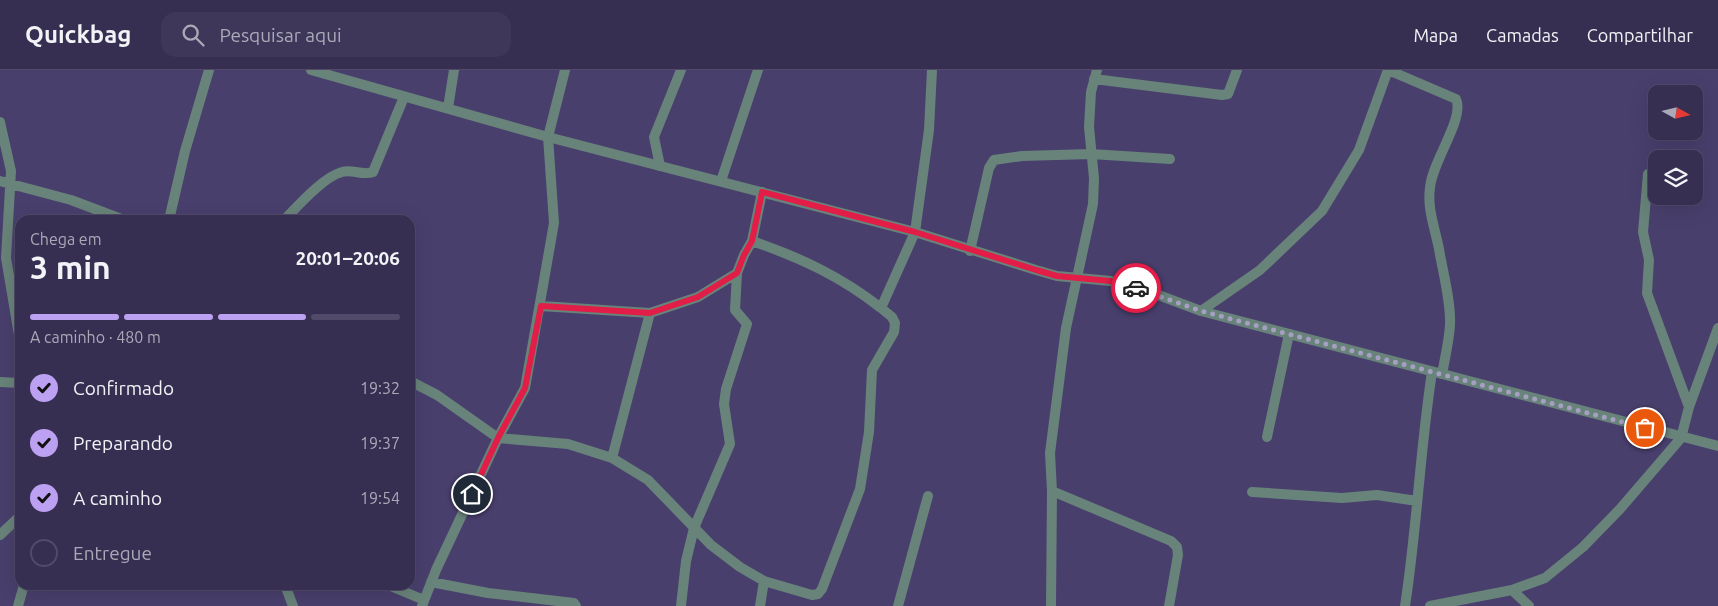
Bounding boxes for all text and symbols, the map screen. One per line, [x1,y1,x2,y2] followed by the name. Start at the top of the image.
[161,12,511,57] search box
[25,21,131,48] text: Quickbag
[179,21,207,49] icon: search
[219,24,342,46] text: Pesquisar aqui
[1413,25,1458,45] text: Mapa
[1486,25,1559,45] text: Camadas
[1587,25,1693,45] text: Compartilhar
[1648,85,1702,140] north arrow
[1648,85,1703,205] map controls
[1648,150,1703,205] button: layers
[30,230,102,248] text: Chega em
[295,247,400,269] text: 20:01–20:06
[30,249,111,285] text: 3 min
[1111,263,1161,313] courier
[1122,274,1150,302] icon: car
[30,328,161,346] text: A caminho · 480 m
[30,374,58,402] icon: check
[73,377,174,399] text: Confirmado
[360,379,400,397] text: 19:32
[1624,407,1666,449] pin
[1631,414,1659,442] icon: bag
[30,429,58,457] icon: check
[73,432,173,454] text: Preparando
[360,434,400,452] text: 19:37
[451,473,493,515] pin
[458,480,486,508] icon: home
[30,484,58,512] icon: check
[73,487,162,509] text: A caminho
[360,489,400,507] text: 19:54
[73,542,152,564] text: Entregue

